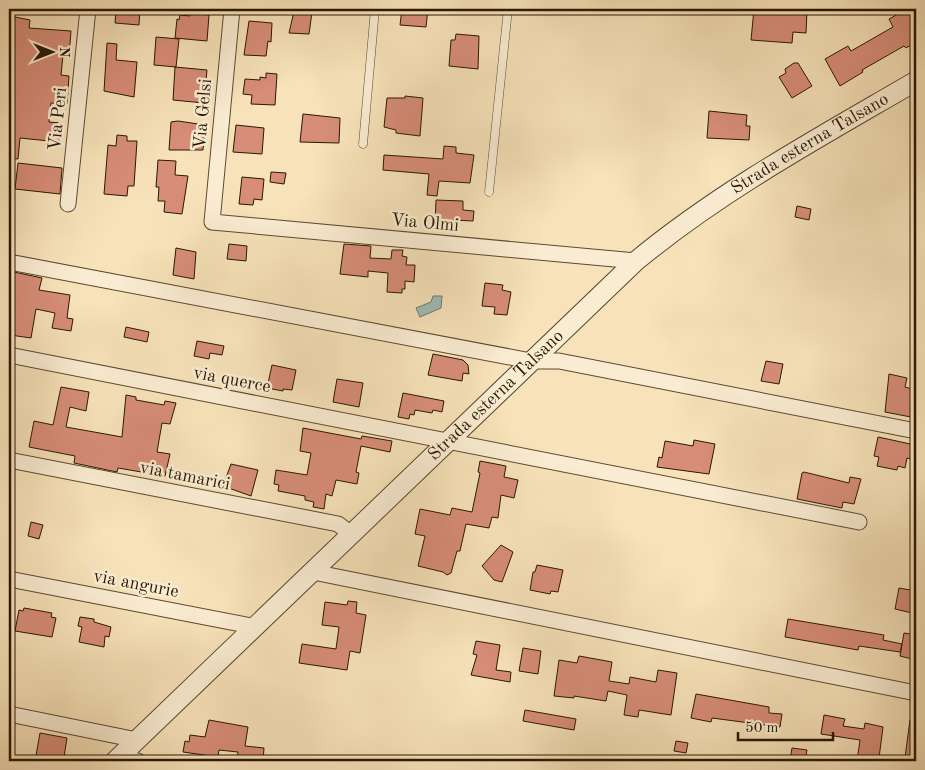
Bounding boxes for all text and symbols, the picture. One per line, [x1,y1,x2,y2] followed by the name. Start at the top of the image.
[28,28,78,78] north arrow
[57,47,71,58] text: N
[191,78,215,150] street label: Via Gelsi
[46,86,70,152] street label: Via Peri
[728,90,892,198] street label: Strada esterna Talsano
[390,211,460,235] street label: Via Olmi
[425,327,567,464] street label: Strada esterna Talsano
[192,364,272,396] street label: via querce
[138,458,232,494] street label: via tamarici
[92,567,180,601] street label: via angurie
[738,710,832,742] scale bar
[745,721,779,736] text: 50 m

